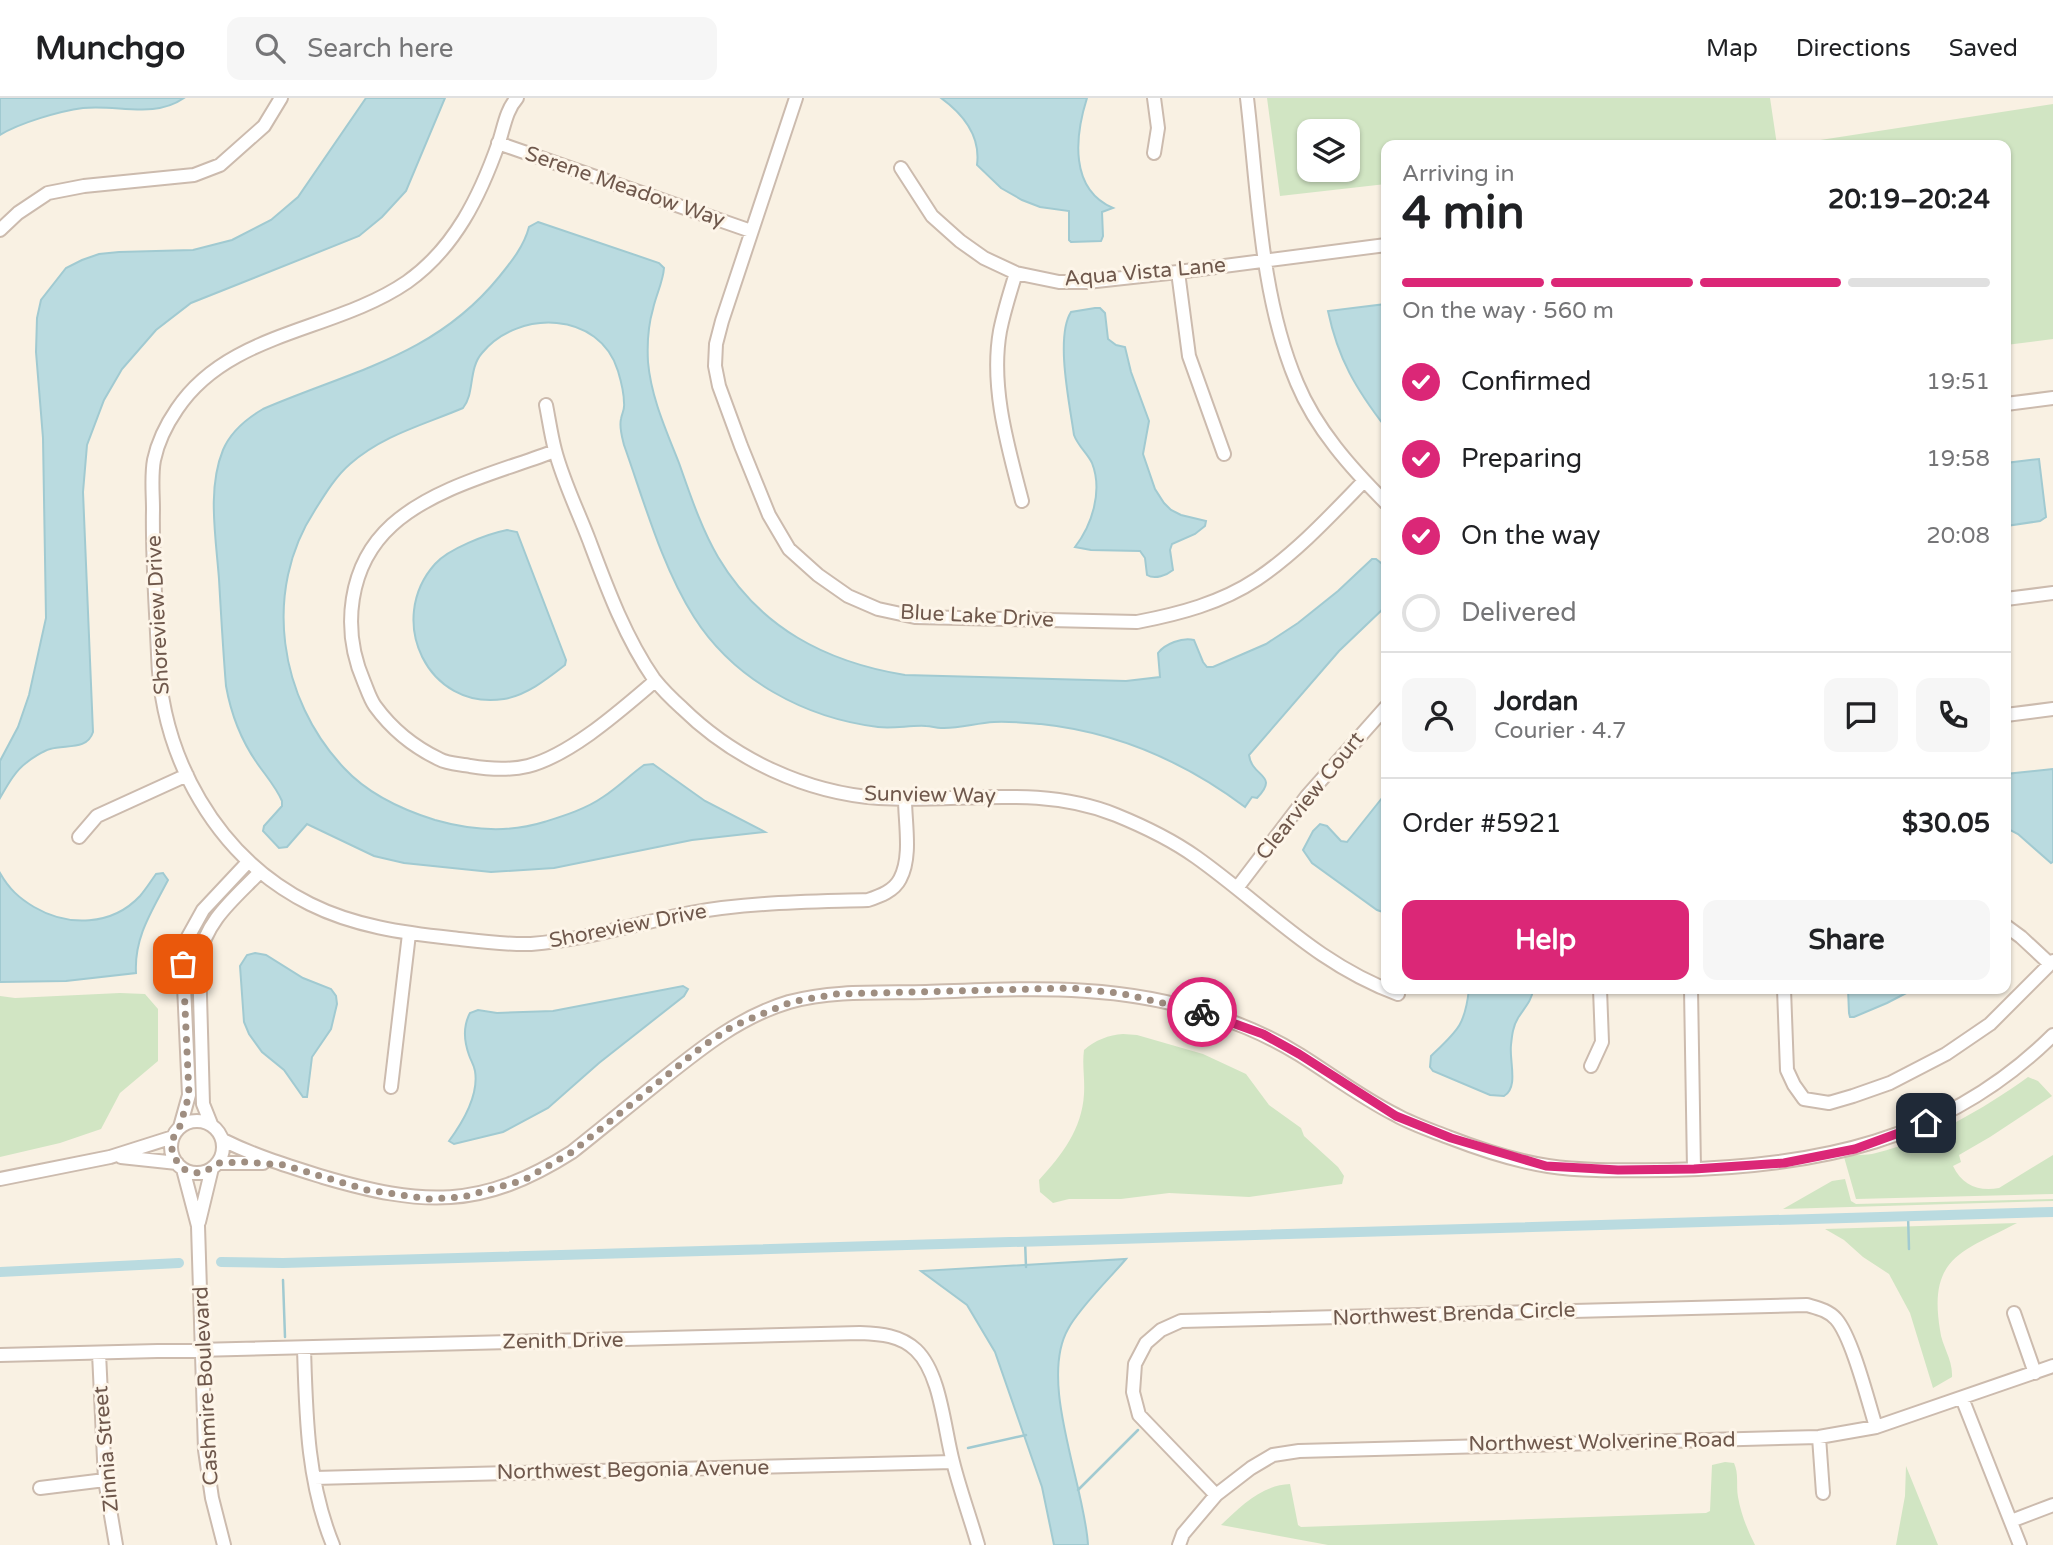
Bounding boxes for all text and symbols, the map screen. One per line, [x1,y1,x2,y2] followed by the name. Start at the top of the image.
[227,17,717,80] search box
[35,29,185,68] text: Munchgo
[251,29,289,67] icon: search
[307,33,453,64] text: Search here
[1706,34,1758,63] text: Map
[1796,34,1911,63] text: Directions
[1949,34,2018,63] text: Saved
[1297,119,1360,182] map controls
[1297,119,1360,182] button: layers
[522,141,728,233] street label: Serene Meadow Way
[1402,160,1515,188] text: Arriving in
[1828,184,1990,215] text: 20:19–20:24
[1402,186,1525,241] text: 4 min
[1063,252,1227,292] street label: Aqua Vista Lane
[1402,297,1614,325] text: On the way · 560 m
[1402,363,1440,401] icon: check
[1461,366,1591,397] text: Confirmed
[1926,368,1990,396] text: 19:51
[1402,440,1440,478] icon: check
[1461,443,1582,474] text: Preparing
[1926,445,1990,473] text: 19:58
[1402,517,1440,555] icon: check
[1461,520,1601,551] text: On the way
[1926,522,1990,550] text: 20:08
[141,534,175,695] street label: Shoreview Drive
[1461,597,1577,628] text: Delivered
[899,599,1055,633] street label: Blue Lake Drive
[1402,678,1476,752] button: person
[1824,678,1898,752] button: chat
[1916,678,1990,752] button: phone
[1494,686,1578,717] text: Jordan
[1494,717,1627,745] text: Courier · 4.7
[1251,727,1369,865] street label: Clearview Court
[864,781,996,809] street label: Sunview Way
[1402,808,1562,839] text: Order #5921
[1902,808,1990,839] text: $30.05
[547,898,709,954] street label: Shoreview Drive
[1402,900,1689,980] button: Help
[1703,900,1990,980] button: Share
[153,934,213,994] pin
[164,945,202,983] icon: bag
[1167,977,1237,1047] courier
[1183,993,1221,1031] icon: bike
[1896,1093,1956,1153] pin
[1907,1104,1945,1142] icon: home
[188,1286,224,1486] street label: Cashmire Boulevard
[1332,1297,1576,1331] street label: Northwest Brenda Circle
[502,1327,624,1355] street label: Zenith Drive
[88,1385,124,1513] street label: Zinnia Street
[1468,1427,1736,1457] street label: Northwest Wolverine Road
[496,1455,770,1485] street label: Northwest Begonia Avenue

